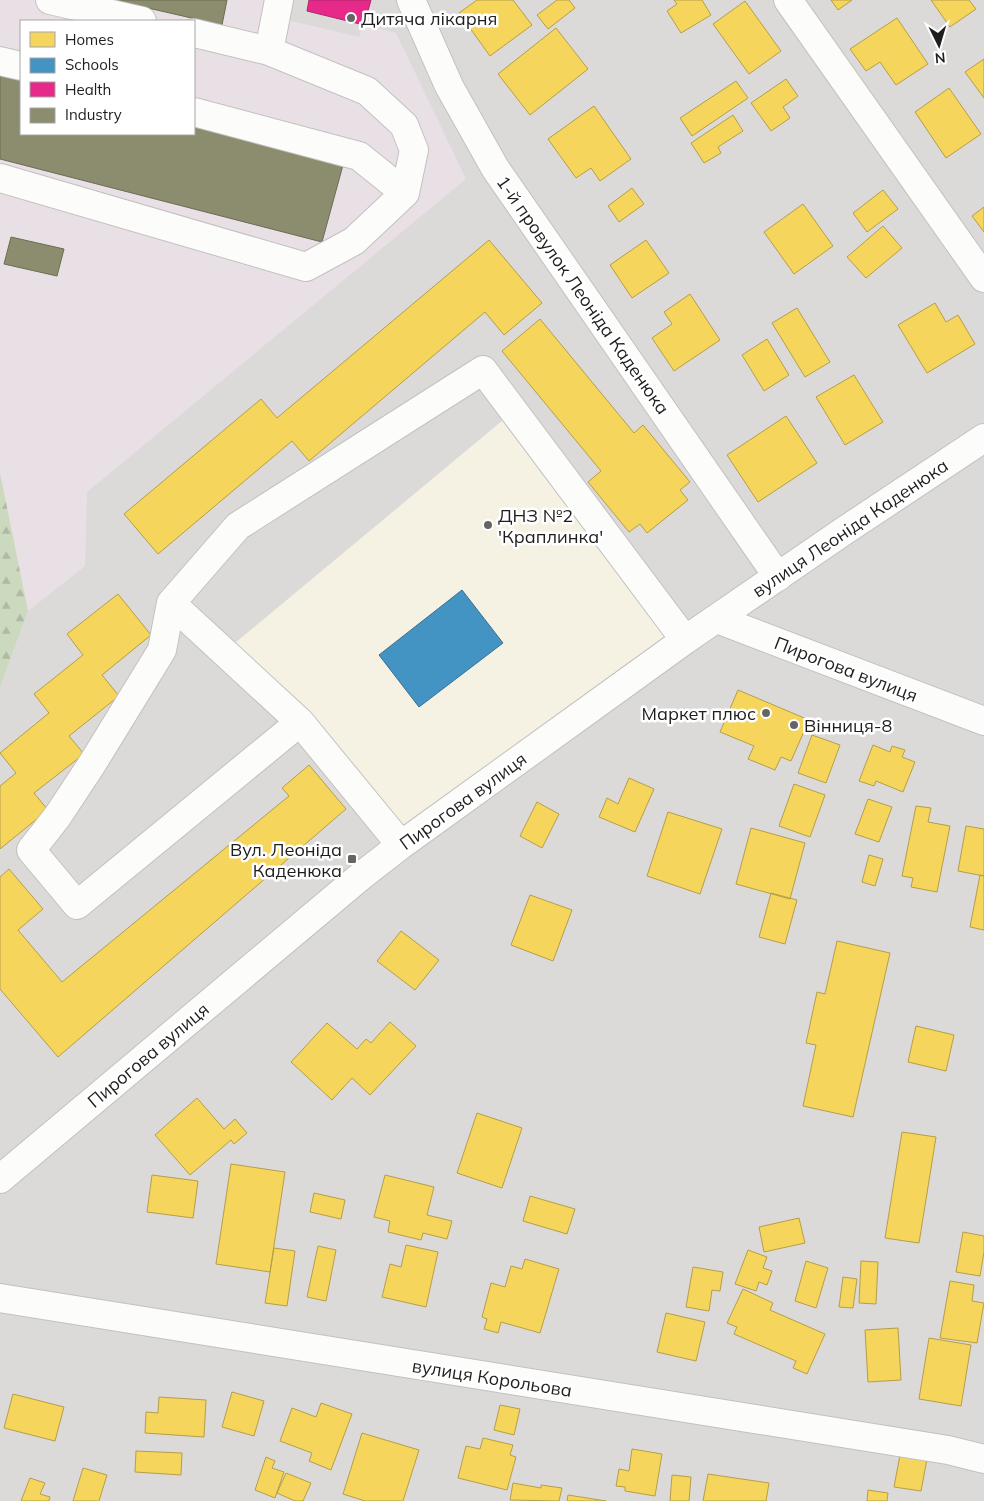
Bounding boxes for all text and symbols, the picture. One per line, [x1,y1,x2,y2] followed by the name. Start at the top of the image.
[361,7,497,30] place label: Дитяча лікарня
[345,12,357,24] marker: Дитяча лікарня
[20,20,195,135] legend
[914,20,964,70] north arrow
[65,30,114,49] text: Homes
[934,49,946,67] text: N
[65,55,119,74] text: Schools
[65,80,111,99] text: Health
[65,105,122,124] text: Industry
[492,171,674,419] street label: 1-й провулок Леоніда Каденюка
[748,454,952,602] street label: вулиця Леоніда Каденюка
[498,504,603,548] place label: ДНЗ №2 'Краплинка'
[482,519,494,531] marker: ДНЗ №2 'Краплинка'
[771,631,921,707] street label: Пирогова вулиця
[642,702,756,725] place label: Маркет плюс
[760,707,772,719] marker: Маркет плюс
[804,714,892,737] place label: Вінниця-8
[788,719,800,731] marker: Вінниця-8
[395,747,531,855] street label: Пирогова вулиця
[230,838,342,882] place label: Вул. Леоніда Каденюка
[346,853,358,865] marker: Вул. Леоніда Каденюка
[83,997,213,1113] street label: Пирогова вулиця
[410,1354,574,1402] street label: вулиця Корольова

